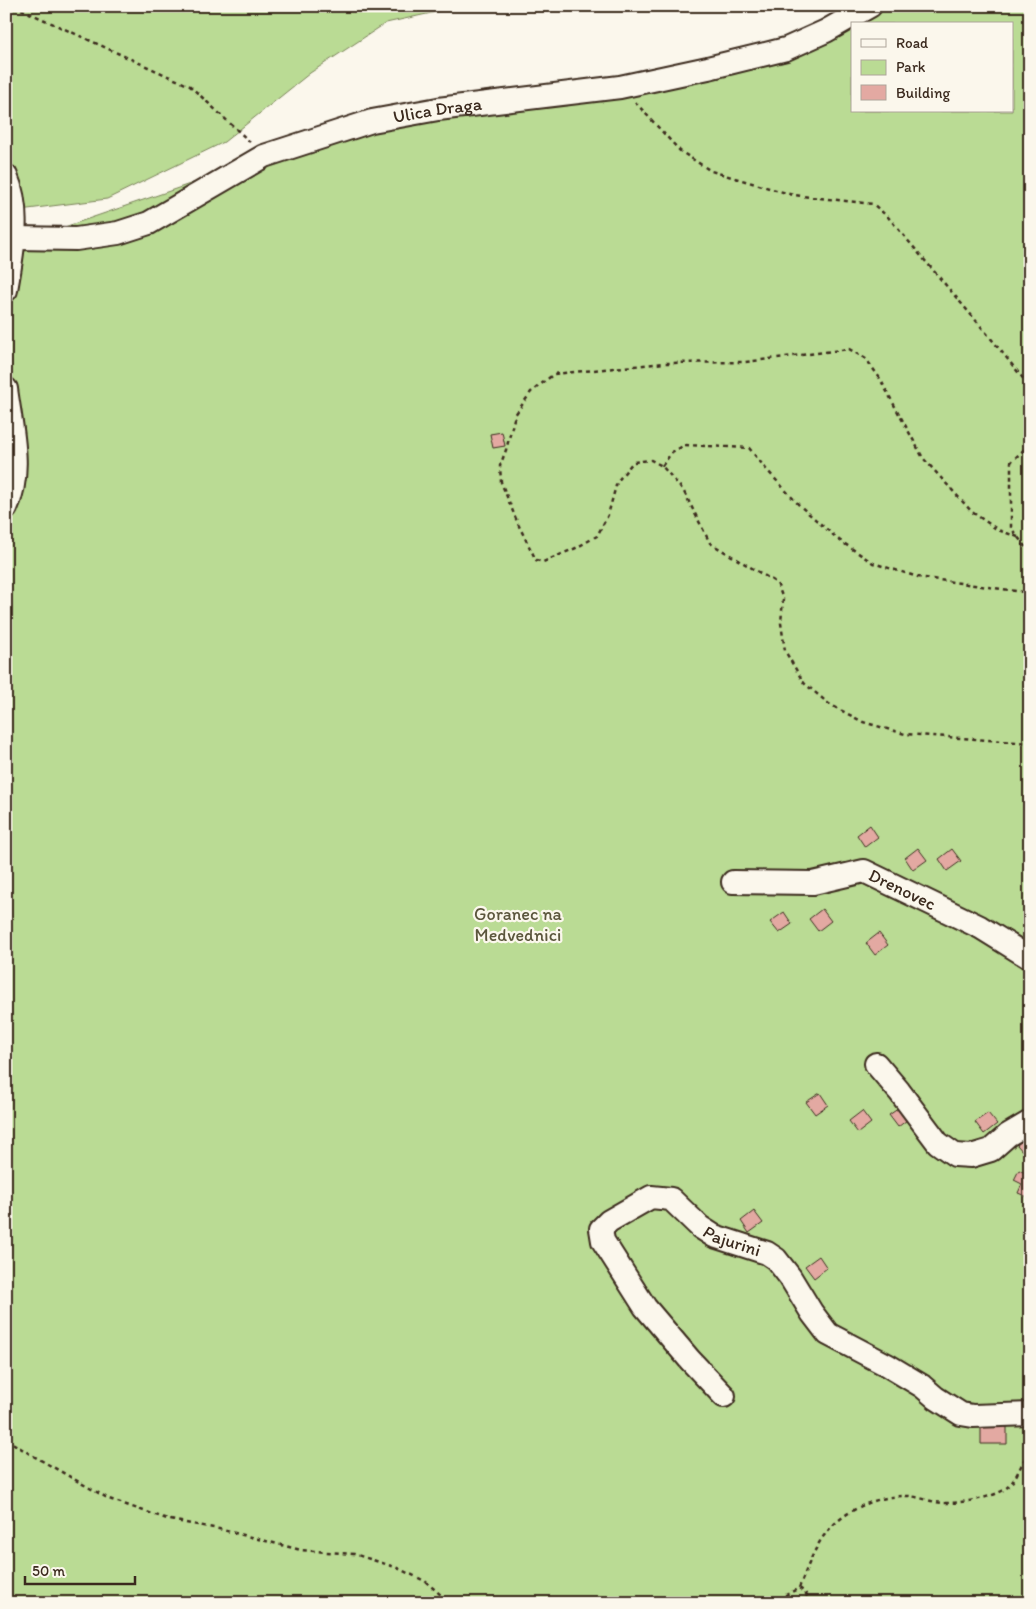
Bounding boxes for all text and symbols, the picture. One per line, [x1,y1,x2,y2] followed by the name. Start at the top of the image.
[851,22,1014,112] legend
[896,34,929,52] text: Road
[896,58,926,76] text: Park
[896,84,950,102] text: Building
[391,93,484,128] street label: Ulica Draga
[865,864,940,915] street label: Drenovec
[474,903,563,946] park label: Goranec na Medvednici
[699,1221,764,1261] street label: Pajurini
[25,1554,135,1586] scale bar
[32,1562,65,1580] text: 50 m

